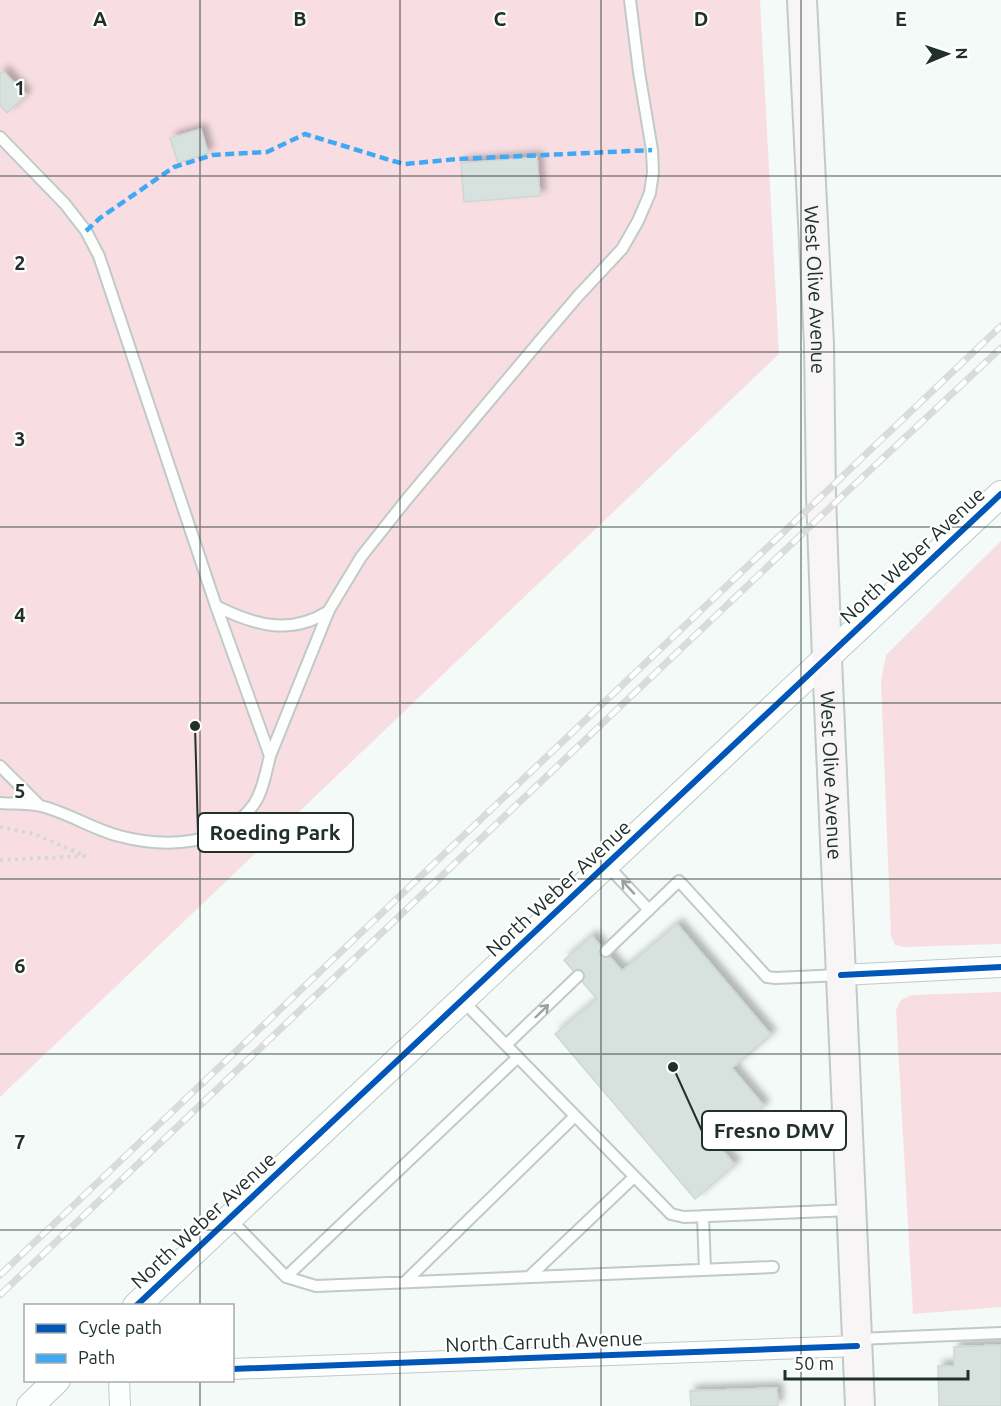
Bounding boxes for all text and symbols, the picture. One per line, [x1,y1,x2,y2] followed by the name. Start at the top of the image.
[93,7,107,30] text: A
[293,7,307,30] text: B
[494,7,507,30] text: C
[694,7,708,30] text: D
[895,7,907,30] text: E
[917,24,977,84] north arrow
[953,47,971,60] text: N
[14,76,26,99] text: 1
[801,205,831,374] street label: West Olive Avenue
[14,251,26,274] text: 2
[14,427,26,450] text: 3
[835,482,989,628] street label: North Weber Avenue
[14,603,26,626] text: 4
[817,691,847,860] street label: West Olive Avenue
[14,779,26,802] text: 5
[198,813,353,852] callout: Roeding Park
[481,815,635,961] street label: North Weber Avenue
[210,820,341,844] text: Roeding Park
[621,880,635,895] one-way arrow
[14,954,26,977] text: 6
[534,1003,549,1018] one-way arrow
[702,1111,846,1150] callout: Fresno DMV
[714,1118,835,1142] text: Fresno DMV
[14,1130,26,1153] text: 7
[126,1147,280,1293] street label: North Weber Avenue
[24,1304,234,1382] legend
[78,1317,162,1337] text: Cycle path
[445,1326,643,1356] street label: North Carruth Avenue
[785,1343,968,1381] scale bar
[78,1347,115,1367] text: Path
[794,1353,834,1373] text: 50 m

